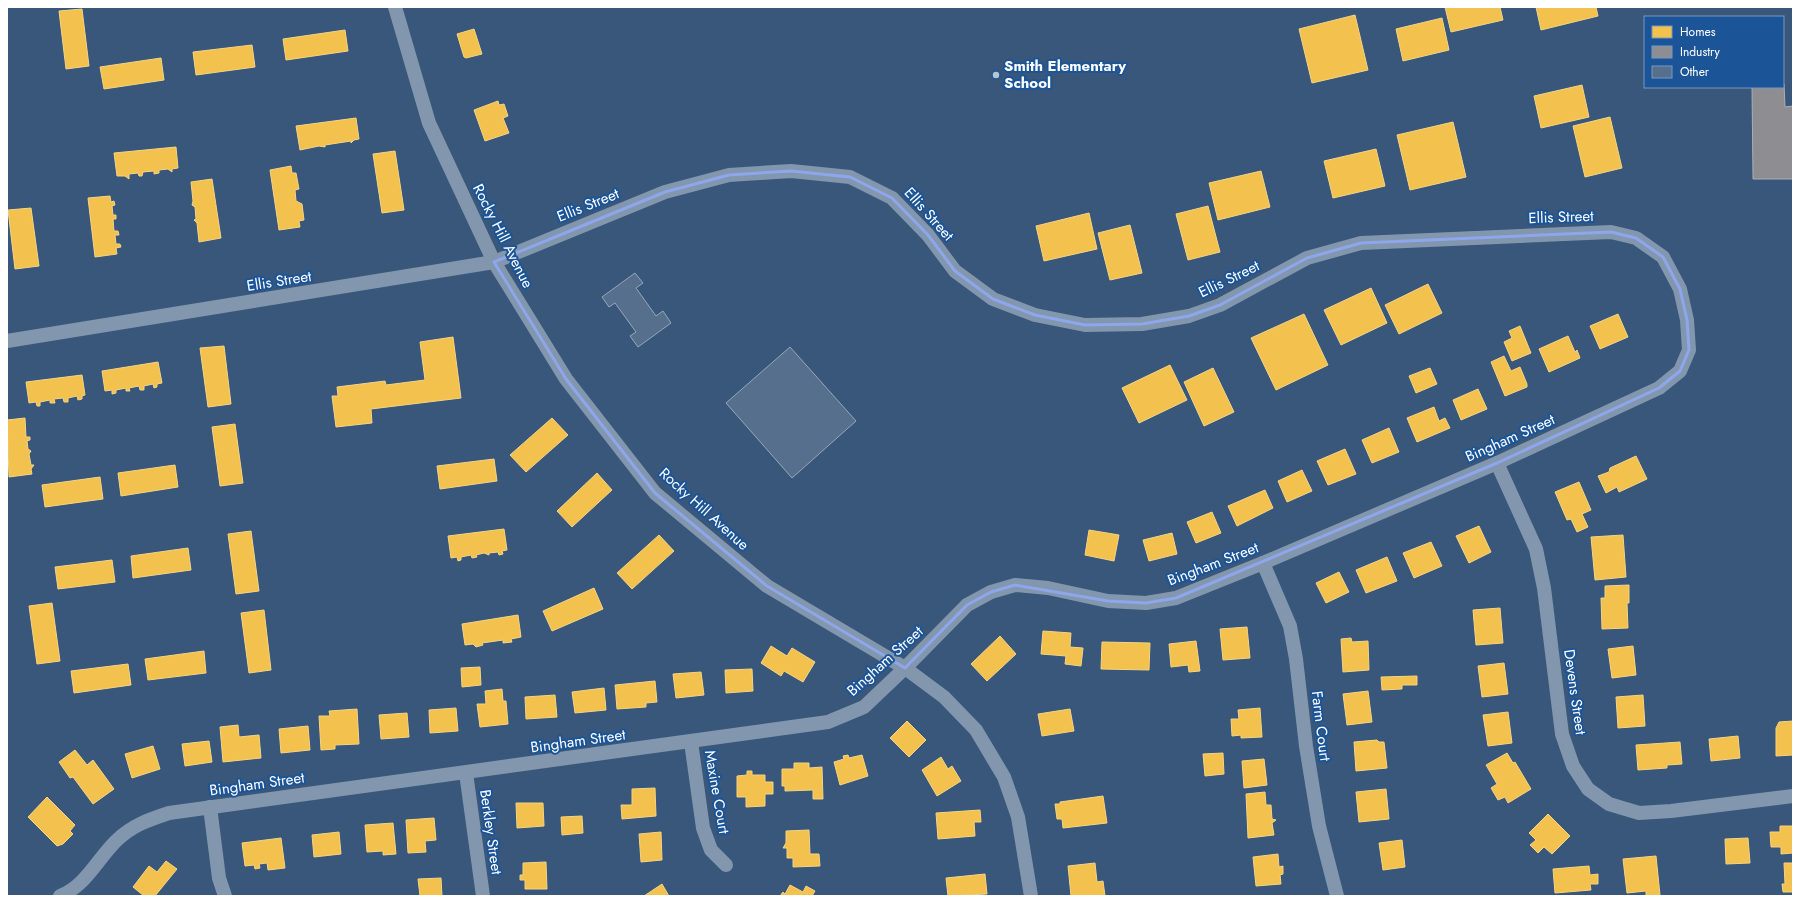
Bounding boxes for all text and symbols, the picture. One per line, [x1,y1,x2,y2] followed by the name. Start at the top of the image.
[1644,16,1784,88] legend
[1680,23,1716,41] text: Homes
[1680,43,1721,61] text: Industry
[1004,55,1126,94] place label: Smith Elementary School
[1680,63,1710,81] text: Other
[991,70,1001,80] marker: Smith Elementary School
[467,180,539,292] street label: Rocky Hill Avenue
[554,182,623,227] street label: Ellis Street
[899,182,959,246] street label: Ellis Street
[1528,205,1594,229] street label: Ellis Street
[1195,255,1264,303] street label: Ellis Street
[245,265,313,297] street label: Ellis Street
[1462,408,1559,468] street label: Bingham Street
[654,463,754,556] street label: Rocky Hill Avenue
[1164,536,1262,591] street label: Bingham Street
[842,621,928,701] street label: Bingham Street
[1558,648,1592,737] street label: Devens Street
[1306,690,1336,763] street label: Farm Court
[529,723,627,759] street label: Bingham Street
[699,748,735,836] street label: Maxine Court
[208,766,306,802] street label: Bingham Street
[474,788,508,876] street label: Berkley Street

